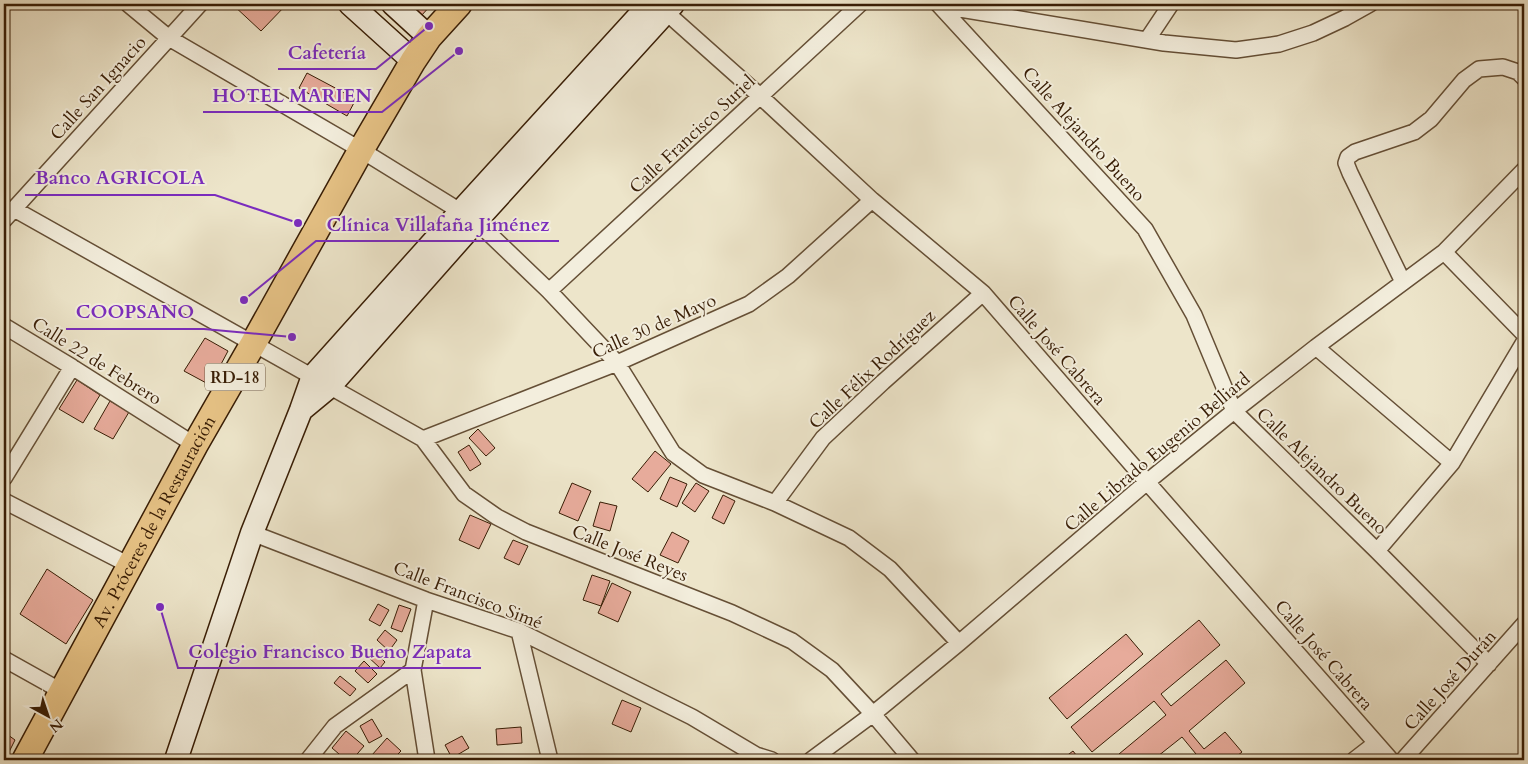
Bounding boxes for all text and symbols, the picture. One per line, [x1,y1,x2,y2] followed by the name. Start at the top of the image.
[45,30,152,146] street label: Calle San Ignacio
[278,35,376,69] callout: Cafetería
[288,40,367,66] text: Cafetería
[1016,62,1151,207] street label: Calle Alejandro Bueno
[624,69,761,199] street label: Calle Francisco Suriel
[203,78,382,112] callout: HOTEL MARIEN
[212,83,372,109] text: HOTEL MARIEN
[25,161,215,195] callout: Banco AGRICOLA
[35,165,206,191] text: Banco AGRICOLA
[316,207,559,241] callout: Clínica Villafaña Jiménez
[326,212,550,238] text: Clínica Villafaña Jiménez
[588,288,721,365] street label: Calle 30 de Mayo
[1002,290,1112,411] street label: Calle José Cabrera
[66,295,204,329] callout: COOPSANO
[76,299,194,325] text: COOPSANO
[803,304,941,435] street label: Calle Félix Rodríguez
[27,311,167,412] street label: Calle 22 de Febrero
[205,364,265,391] road number: RD-18
[1059,367,1256,538] street label: Calle Librado Eugenio Belliard
[1251,402,1393,541] street label: Calle Alejandro Bueno
[87,411,223,632] street label: Av. Próceres de la Restauración
[568,519,691,588] street label: Calle José Reyes
[390,555,546,635] street label: Calle Francisco Simé
[1269,595,1379,716] street label: Calle José Cabrera
[1398,624,1503,736] street label: Calle José Durán
[178,634,481,668] callout: Colegio Francisco Bueno Zapata
[188,639,472,665] text: Colegio Francisco Bueno Zapata
[22,692,72,742] north arrow
[45,714,67,737] text: N

